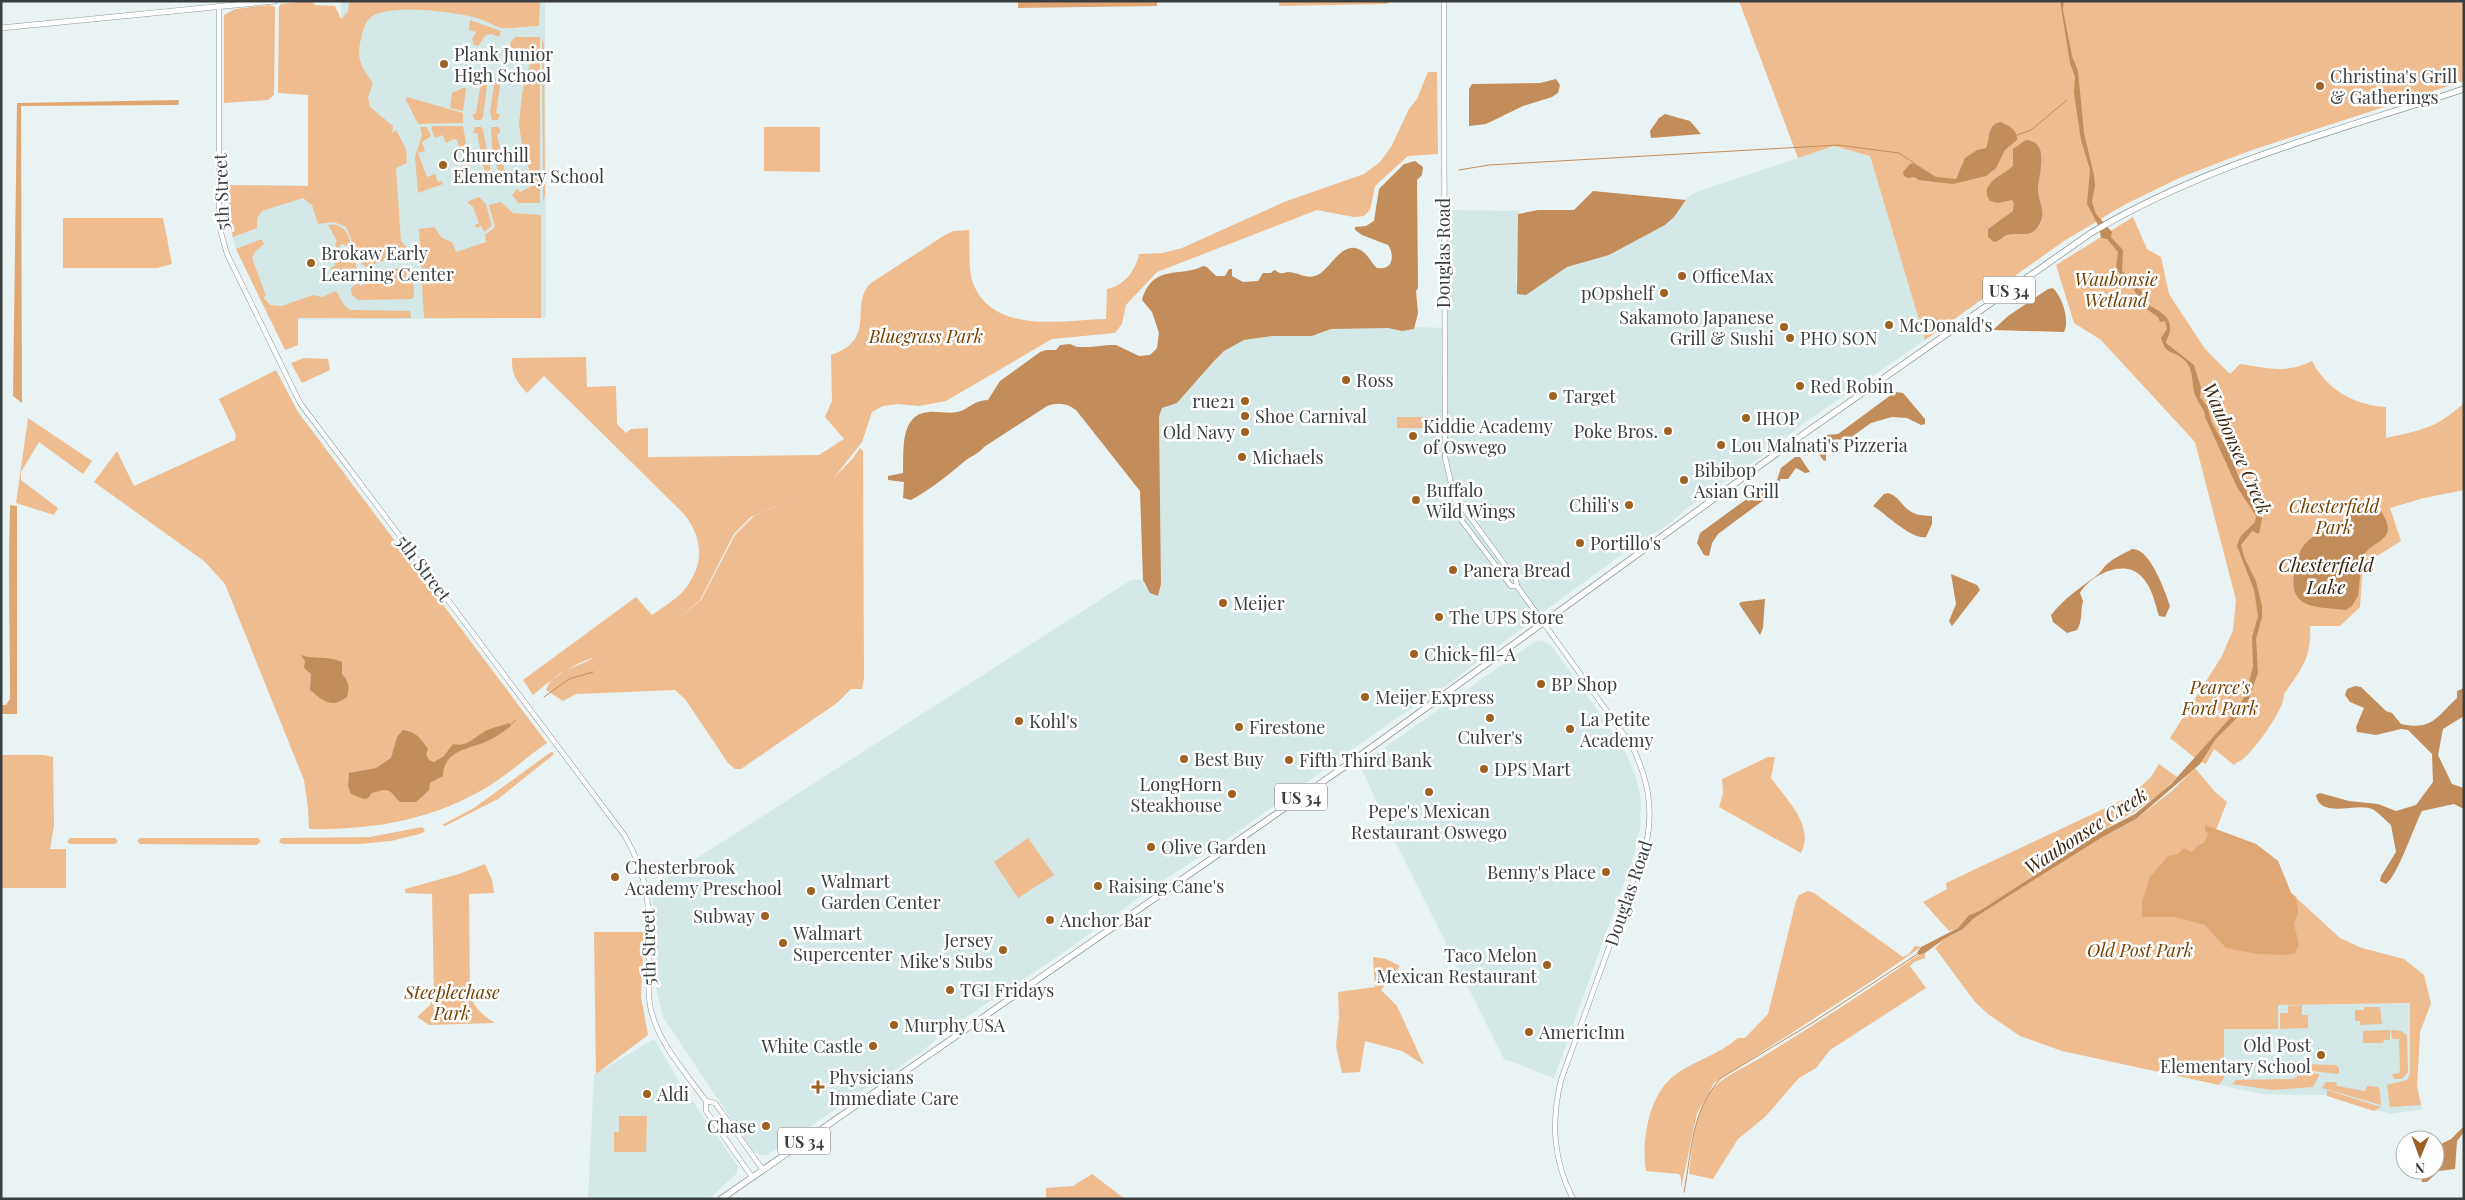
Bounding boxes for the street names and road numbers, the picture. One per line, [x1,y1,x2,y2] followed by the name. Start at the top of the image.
[208,152,234,231] street label: 5th Street
[1431,197,1455,308] street label: Douglas Road
[1983,276,2035,304] road number: US 34
[391,530,457,607] street label: 5th Street
[1275,784,1327,810] road number: US 34
[1599,836,1657,949] street label: Douglas Road
[635,908,661,986] street label: 5th Street
[778,1128,830,1154] road number: US 34

